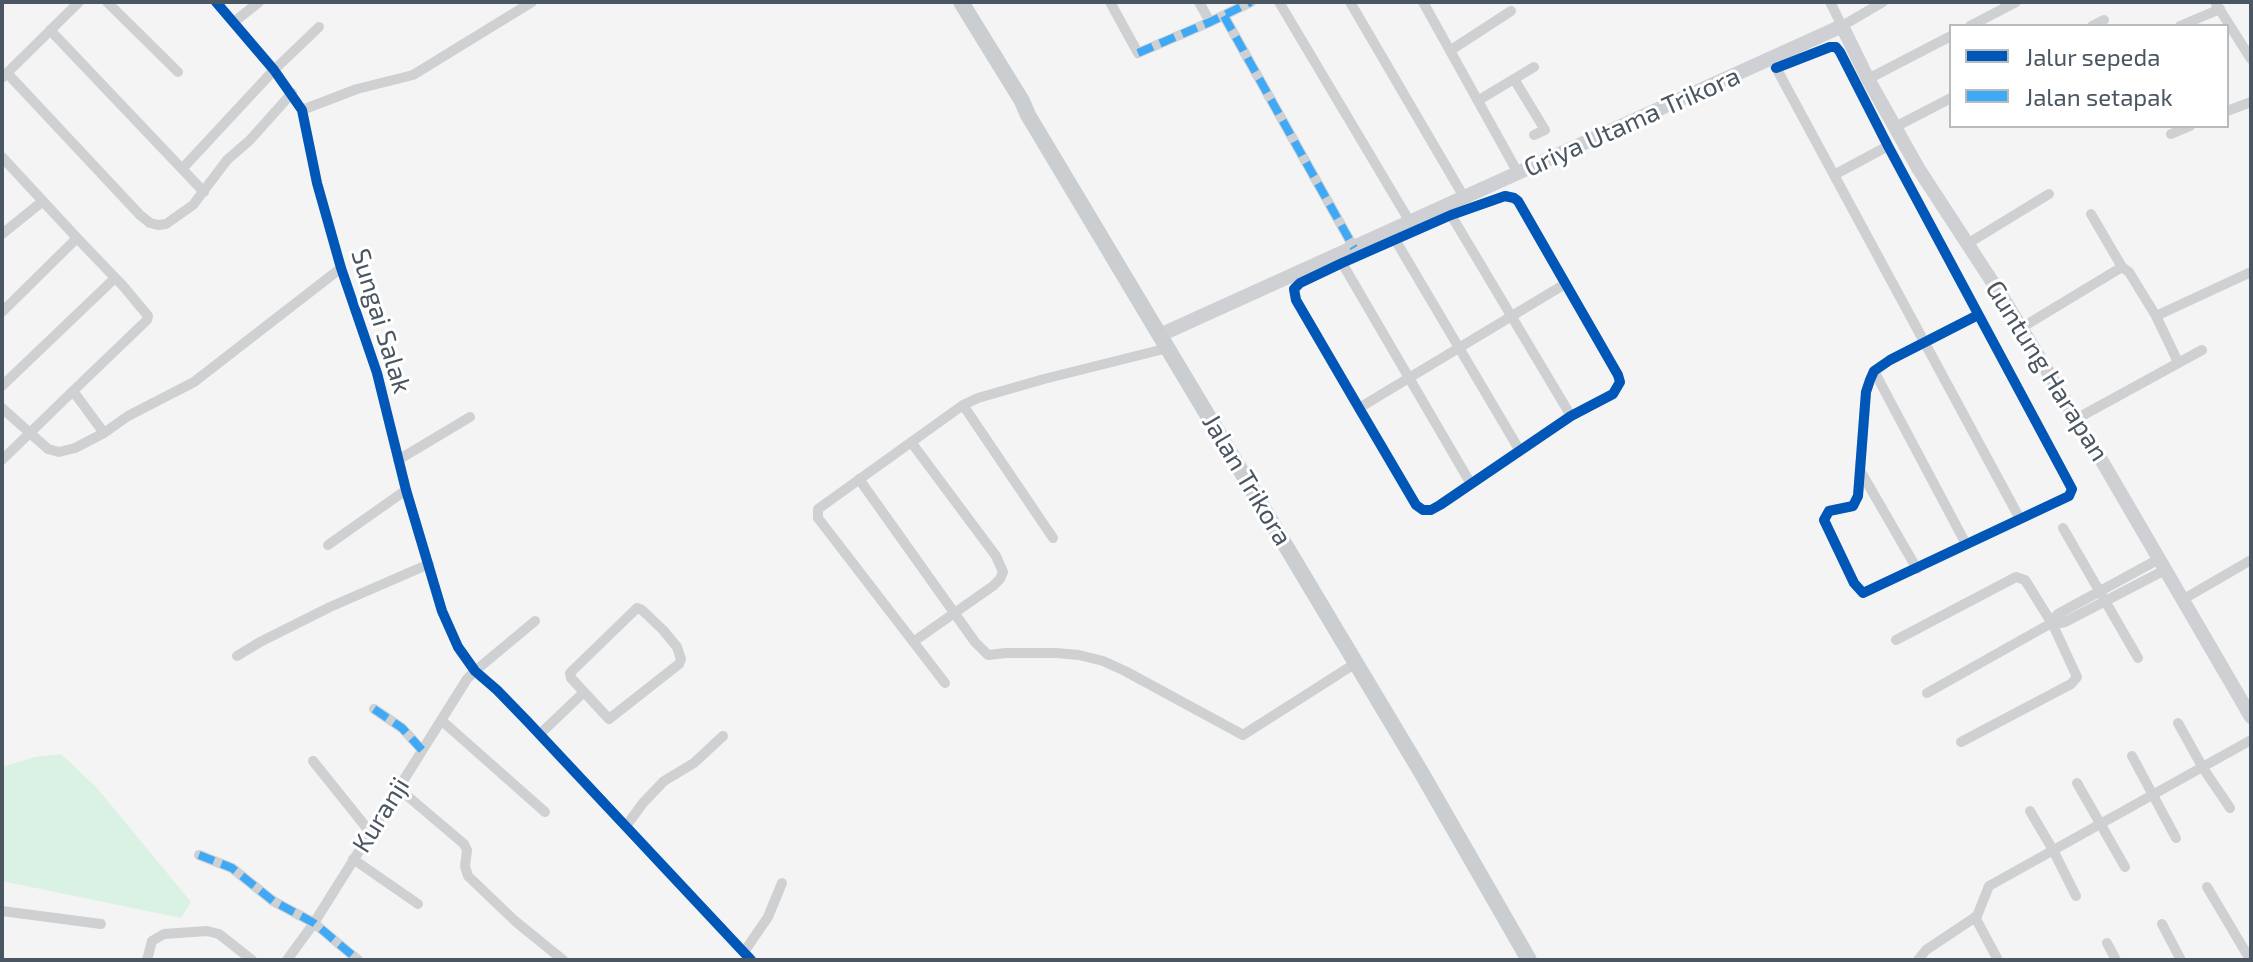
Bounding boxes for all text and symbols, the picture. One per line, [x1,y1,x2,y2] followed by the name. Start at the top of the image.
[1949,24,2229,128] legend
[2025,42,2160,71] text: Jalur sepeda
[1519,60,1745,184] street label: Griya Utama Trikora
[2025,82,2173,111] text: Jalan setapak
[344,245,418,397] street label: Sungai Salak
[1979,275,2115,467] street label: Guntung Harapan
[1196,409,1298,551] street label: Jalan Trikora
[346,772,416,858] street label: Kuranji

